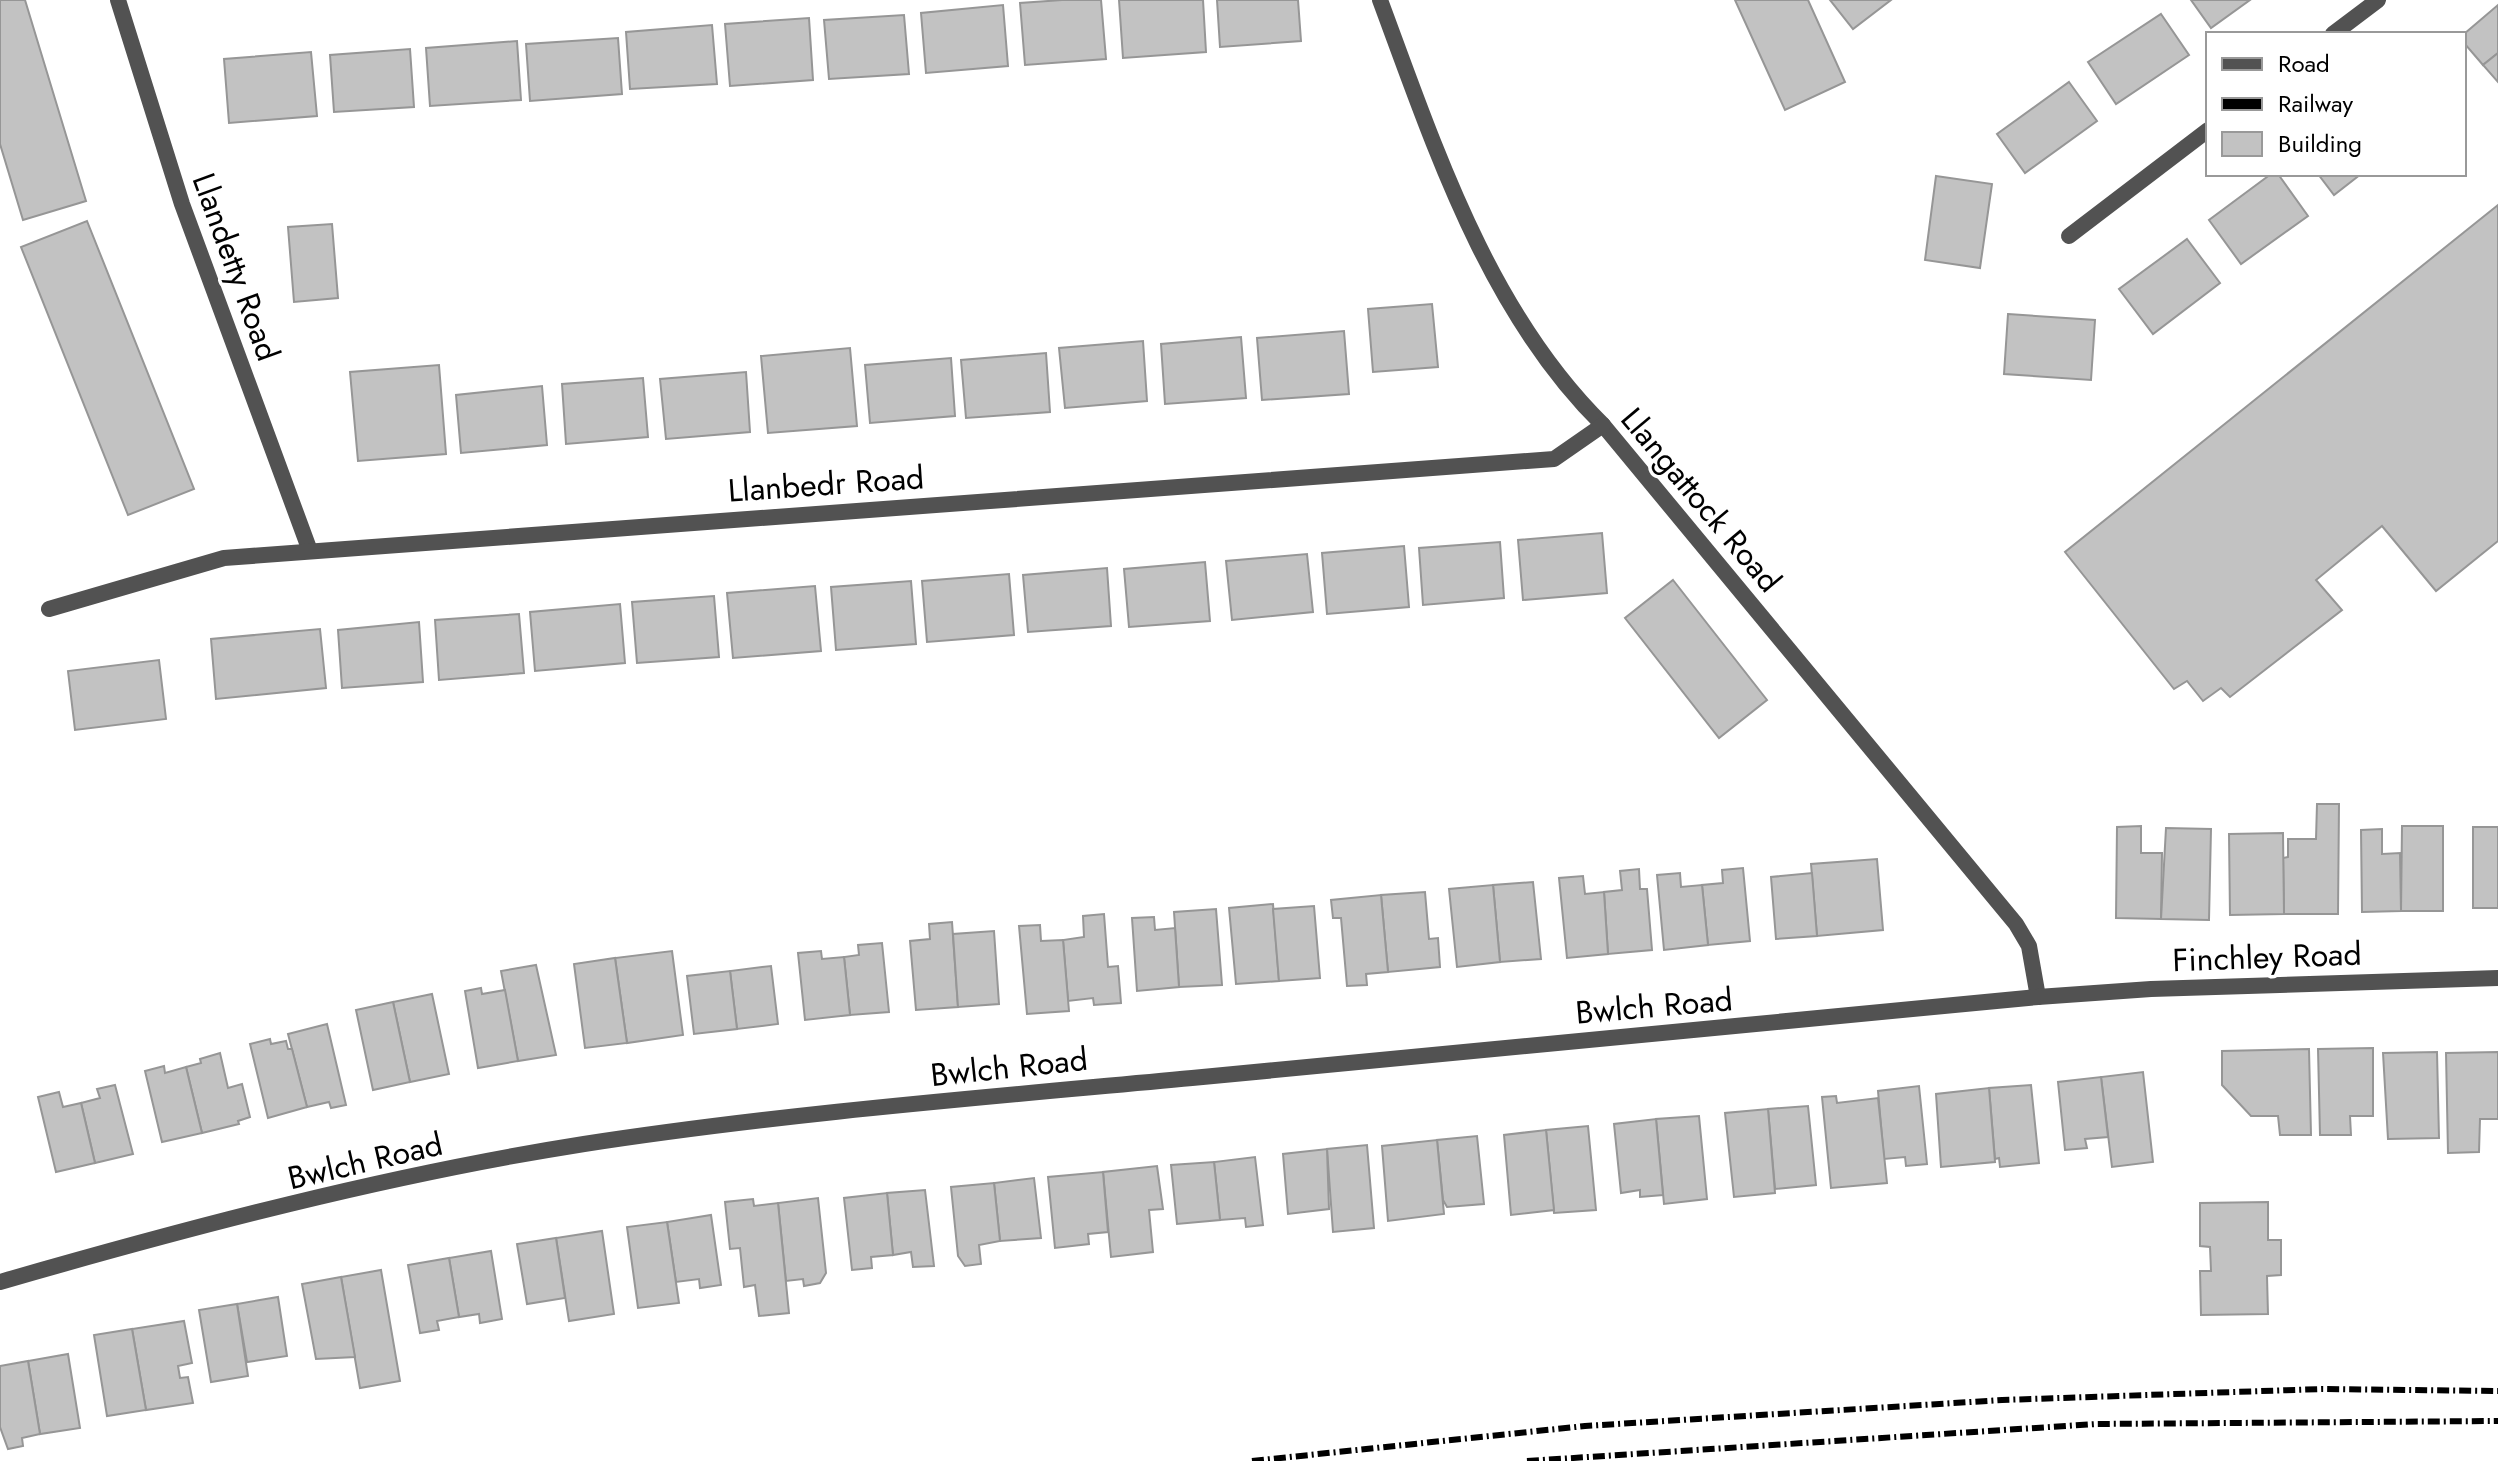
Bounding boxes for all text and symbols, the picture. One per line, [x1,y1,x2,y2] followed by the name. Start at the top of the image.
[2206,32,2466,176] legend
[2278,46,2330,81] text: Road
[2278,86,2353,121] text: Railway
[2278,126,2362,161] text: Building
[181,167,291,367] street label: Llandetty Road
[1610,398,1792,602] street label: Llangattock Road
[726,454,926,514] street label: Llanbedr Road
[2172,931,2362,983] street label: Finchley Road
[1573,976,1735,1036] street label: Bwlch Road
[928,1036,1090,1098] street label: Bwlch Road
[283,1121,447,1201] street label: Bwlch Road

